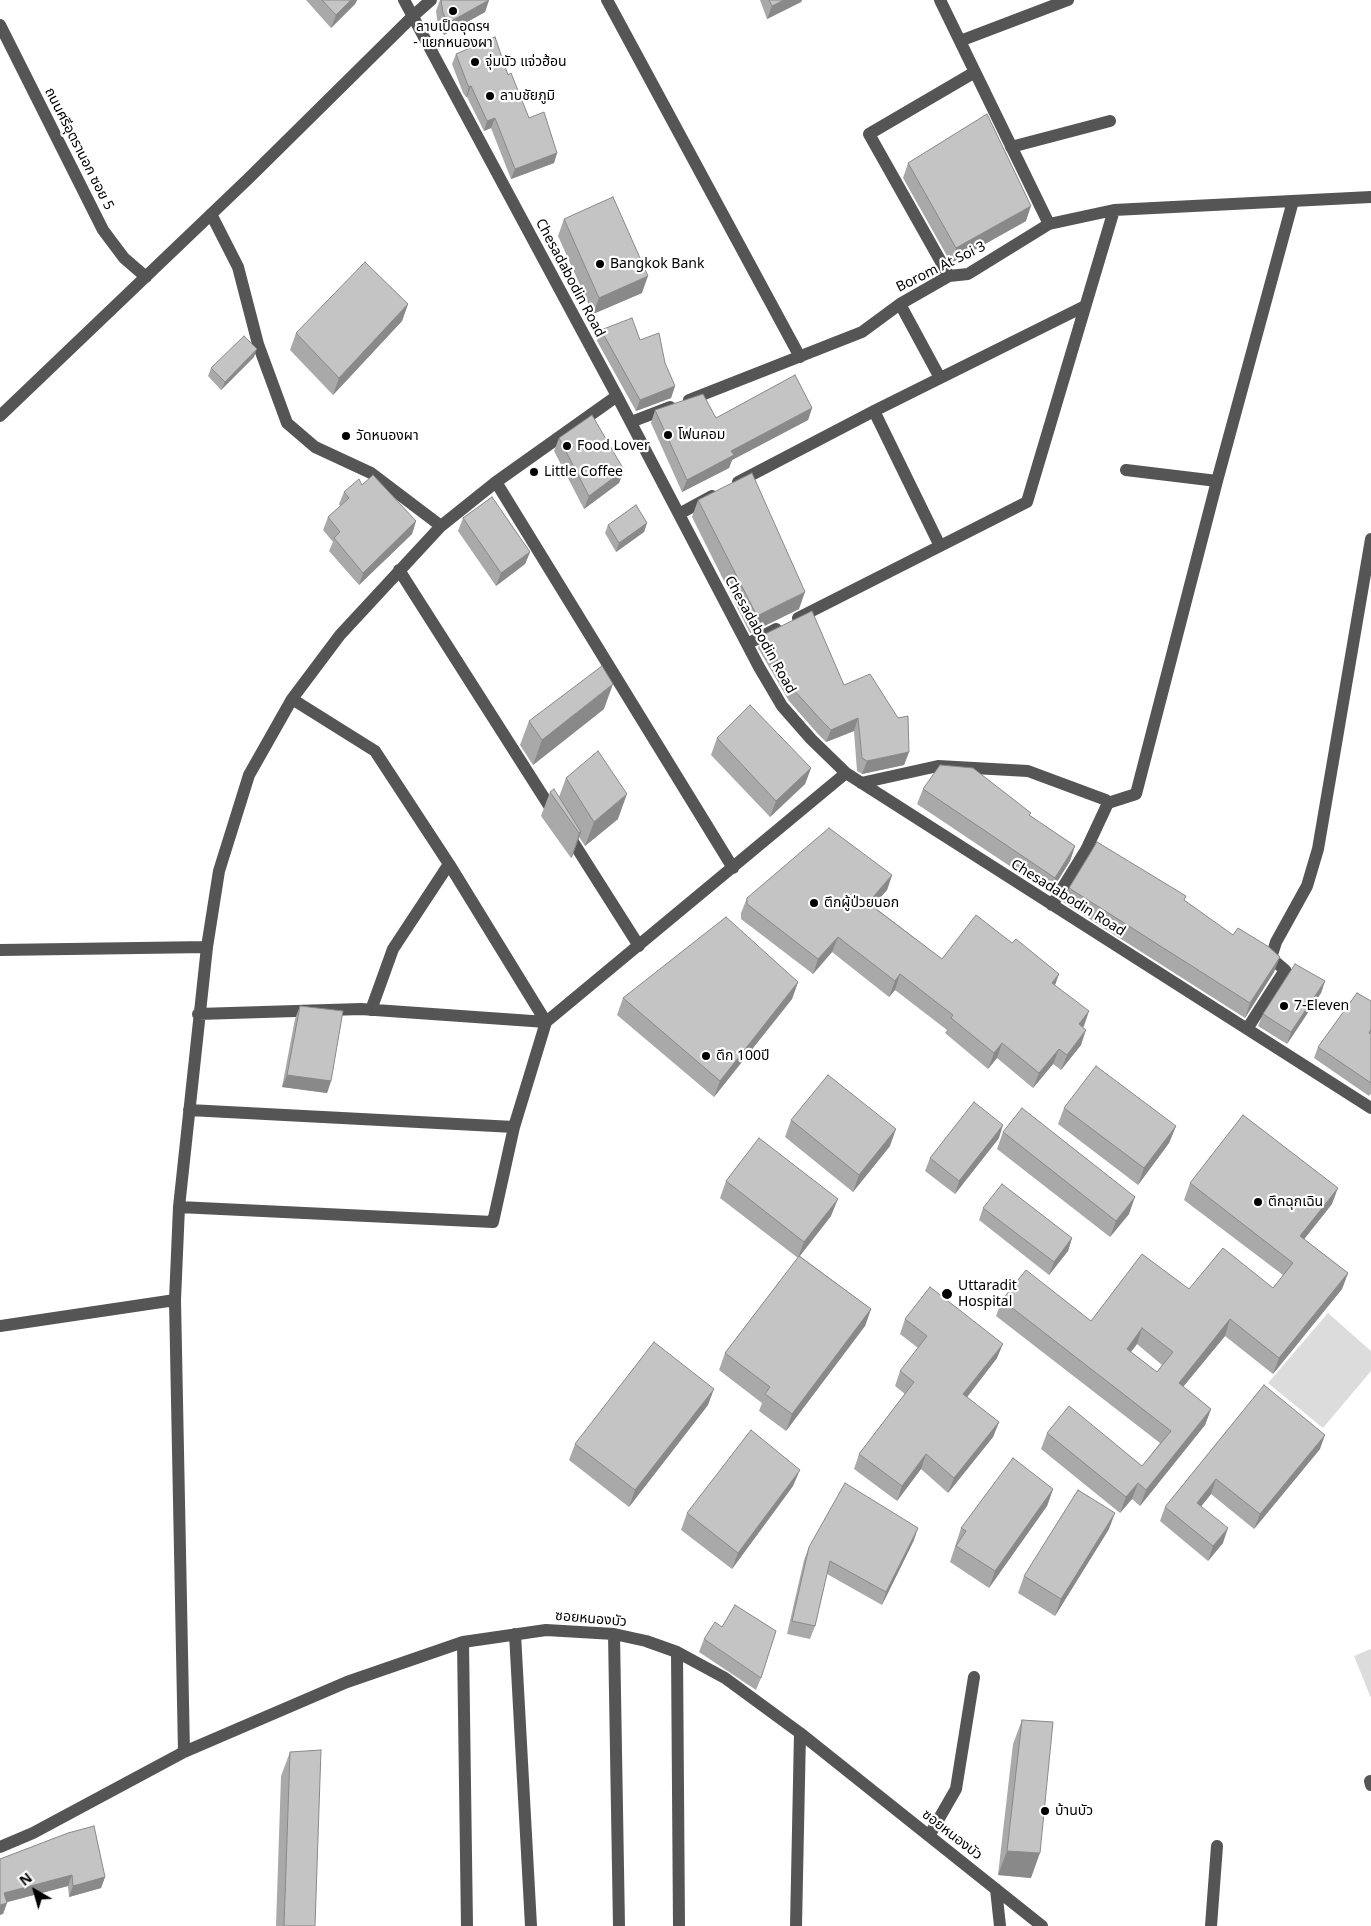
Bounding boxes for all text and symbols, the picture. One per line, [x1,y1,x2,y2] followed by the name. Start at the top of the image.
[447,5,459,17] marker: ลาบเป็ดอุดรฯ - แยกหนองผา
[413,19,493,52] place label: ลาบเป็ดอุดรฯ - แยกหนองผา
[485,54,566,70] place label: จุ่มนัว แจ่วฮ้อน
[469,56,481,68] marker: จุ่มนัว แจ่วฮ้อน
[41,85,117,213] street label: ถนนศรีอุตรานอก ซอย 5
[500,88,555,104] place label: ลาบชัยภูมิ
[484,90,496,102] marker: ลาบชัยภูมิ
[532,216,608,340] street label: Chesadabodin Road
[894,238,988,296] street label: Borom At Soi 3
[610,256,704,272] place label: Bangkok Bank
[594,258,606,270] marker: Bangkok Bank
[678,427,725,443] place label: โฟนคอม
[356,428,419,444] place label: วัดหนองผา
[662,429,674,441] marker: โฟนคอม
[340,430,352,442] marker: วัดหนองผา
[577,438,650,454] place label: Food Lover
[561,440,573,452] marker: Food Lover
[544,464,623,480] place label: Little Coffee
[528,466,540,478] marker: Little Coffee
[721,573,799,697] street label: Chesadabodin Road
[1008,856,1128,940] street label: Chesadabodin Road
[824,895,899,911] place label: ตึกผู้ป่วยนอก
[808,897,820,909] marker: ตึกผู้ป่วยนอก
[1294,998,1349,1014] place label: 7-Eleven
[1278,1000,1290,1012] marker: 7-Eleven
[716,1048,769,1064] place label: ตึก 100ปี
[700,1050,712,1062] marker: ตึก 100ปี
[1268,1194,1323,1210] place label: ตึกฉุกเฉิน
[1252,1196,1264,1208] marker: ตึกฉุกเฉิน
[958,1278,1017,1310] place label: Uttaradit Hospital
[940,1287,954,1301] marker: Uttaradit Hospital
[554,1608,628,1630] street label: ซอยหนองบัว
[1055,1803,1093,1819] place label: บ้านบัว
[1039,1805,1051,1817] marker: บ้านบัว
[919,1806,985,1864] street label: ซอยหนองบัว
[10,1866,60,1916] north arrow
[15,1868,36,1890] text: N

